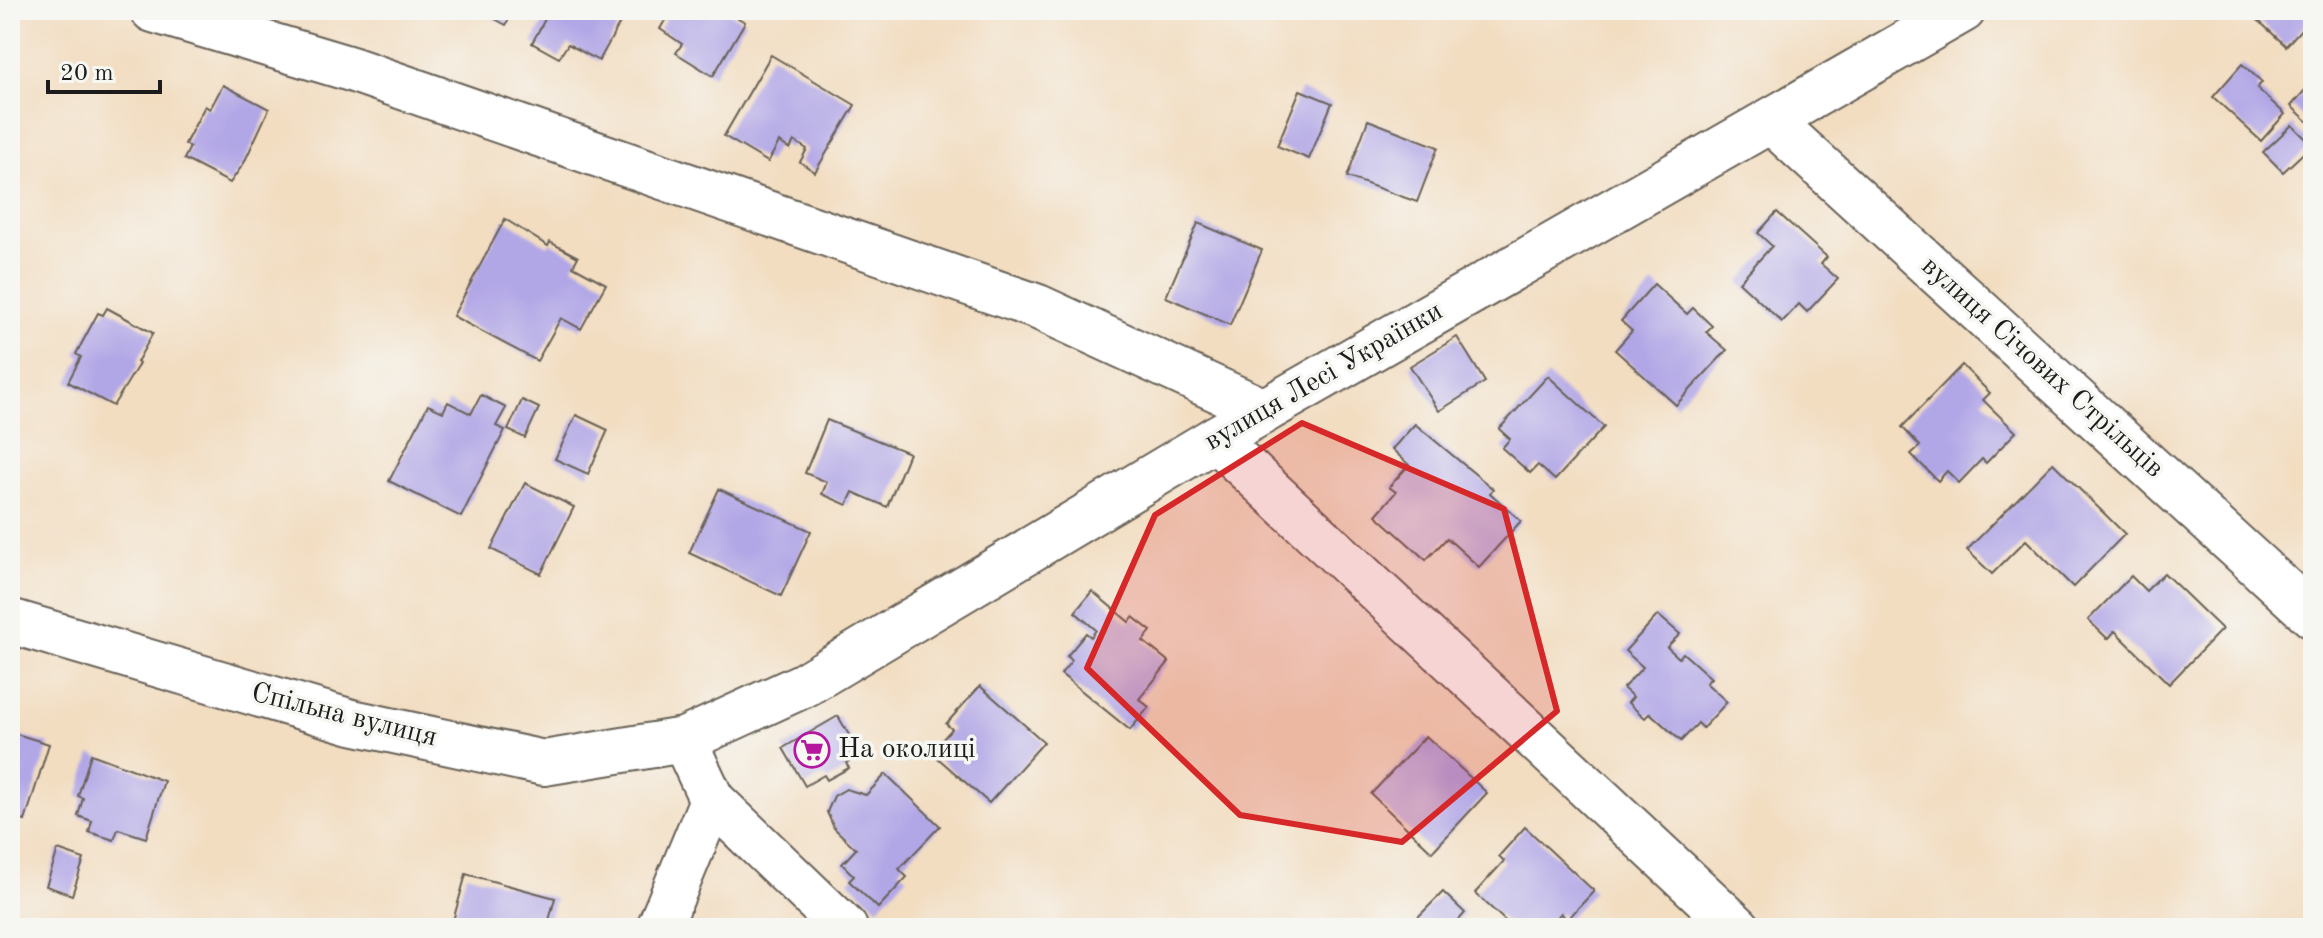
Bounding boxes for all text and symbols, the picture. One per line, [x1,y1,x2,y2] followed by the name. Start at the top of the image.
[48,44,160,94] scale bar
[60,62,114,86] text: 20 m
[1916,252,2168,484] street label: вулиця Січових Стрільців
[1200,297,1448,457] street label: вулиця Лесі Українки
[248,679,440,753] street label: Спільна вулиця
[793,731,831,769] supermarket icon: На околиці
[838,736,976,764] place label: На околиці

